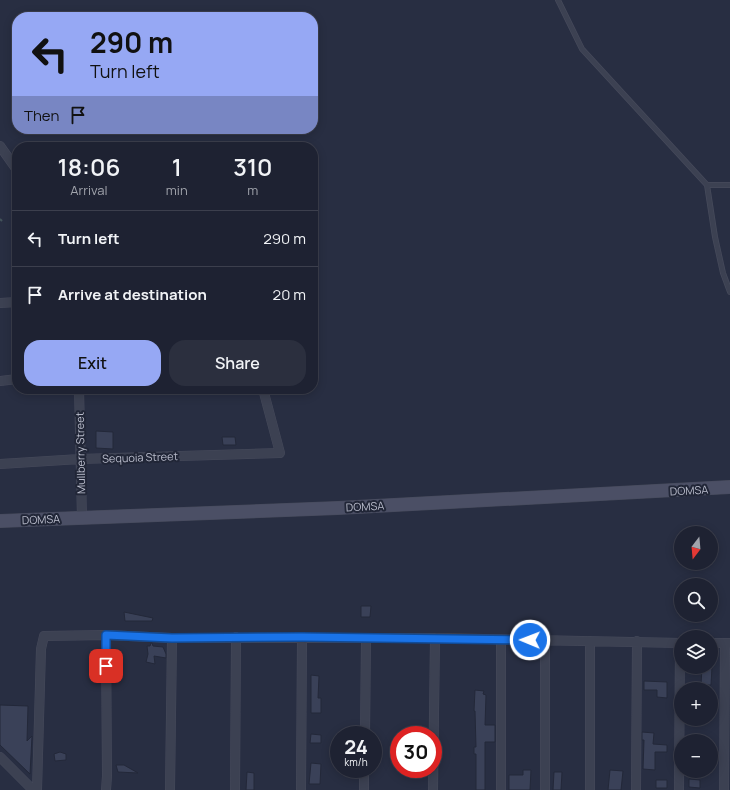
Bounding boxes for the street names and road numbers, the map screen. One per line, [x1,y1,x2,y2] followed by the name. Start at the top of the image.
[72,412,88,494] street label: Mullberry Street
[102,448,178,466] street label: Sequoia Street
[669,482,709,498] street label: DOMSA
[345,498,385,514] street label: DOMSA
[22,511,60,527] street label: DOMSA

